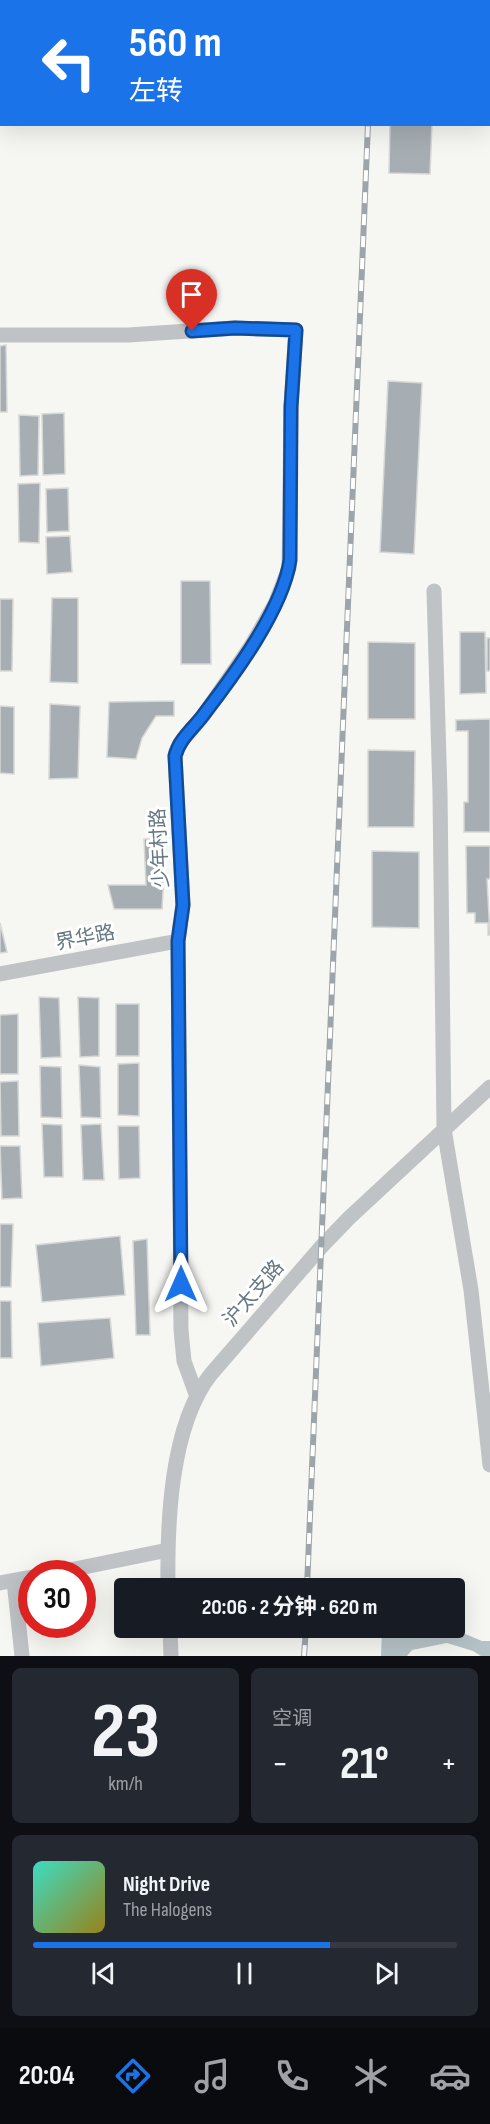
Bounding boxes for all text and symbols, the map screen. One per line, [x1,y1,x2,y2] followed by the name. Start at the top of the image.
[129,18,222,69] text: 560 m
[30,24,108,102] icon: left
[129,76,183,108] text: 左转
[166,269,217,331] pin
[175,278,208,311] icon: arrive
[146,807,174,889] street label: 少年村路
[53,920,117,955] street label: 界华路
[149,1252,213,1316] position arrow
[218,1256,289,1332] street label: 沪太支路
[18,1560,96,1638] speed limit sign: 30
[202,1594,377,1621] text: 20:06 · 2 分钟 · 620 m
[91,1686,160,1779] text: 23
[272,1707,312,1731] text: 空调
[340,1737,389,1792] text: 21°
[272,1744,288,1784] text: −
[441,1744,457,1784] text: +
[108,1772,143,1796] text: km/h
[123,1871,210,1898] text: Night Drive
[123,1898,212,1922] text: The Halogens
[87,1957,120,1990] icon: previous
[228,1957,261,1990] icon: pause
[370,1957,403,1990] icon: next
[112,2055,154,2097] icon: directions
[191,2055,233,2097] icon: music
[271,2055,313,2097] icon: phone
[350,2055,392,2097] icon: climate
[429,2055,471,2097] icon: car
[19,2060,74,2092] text: 20:04

